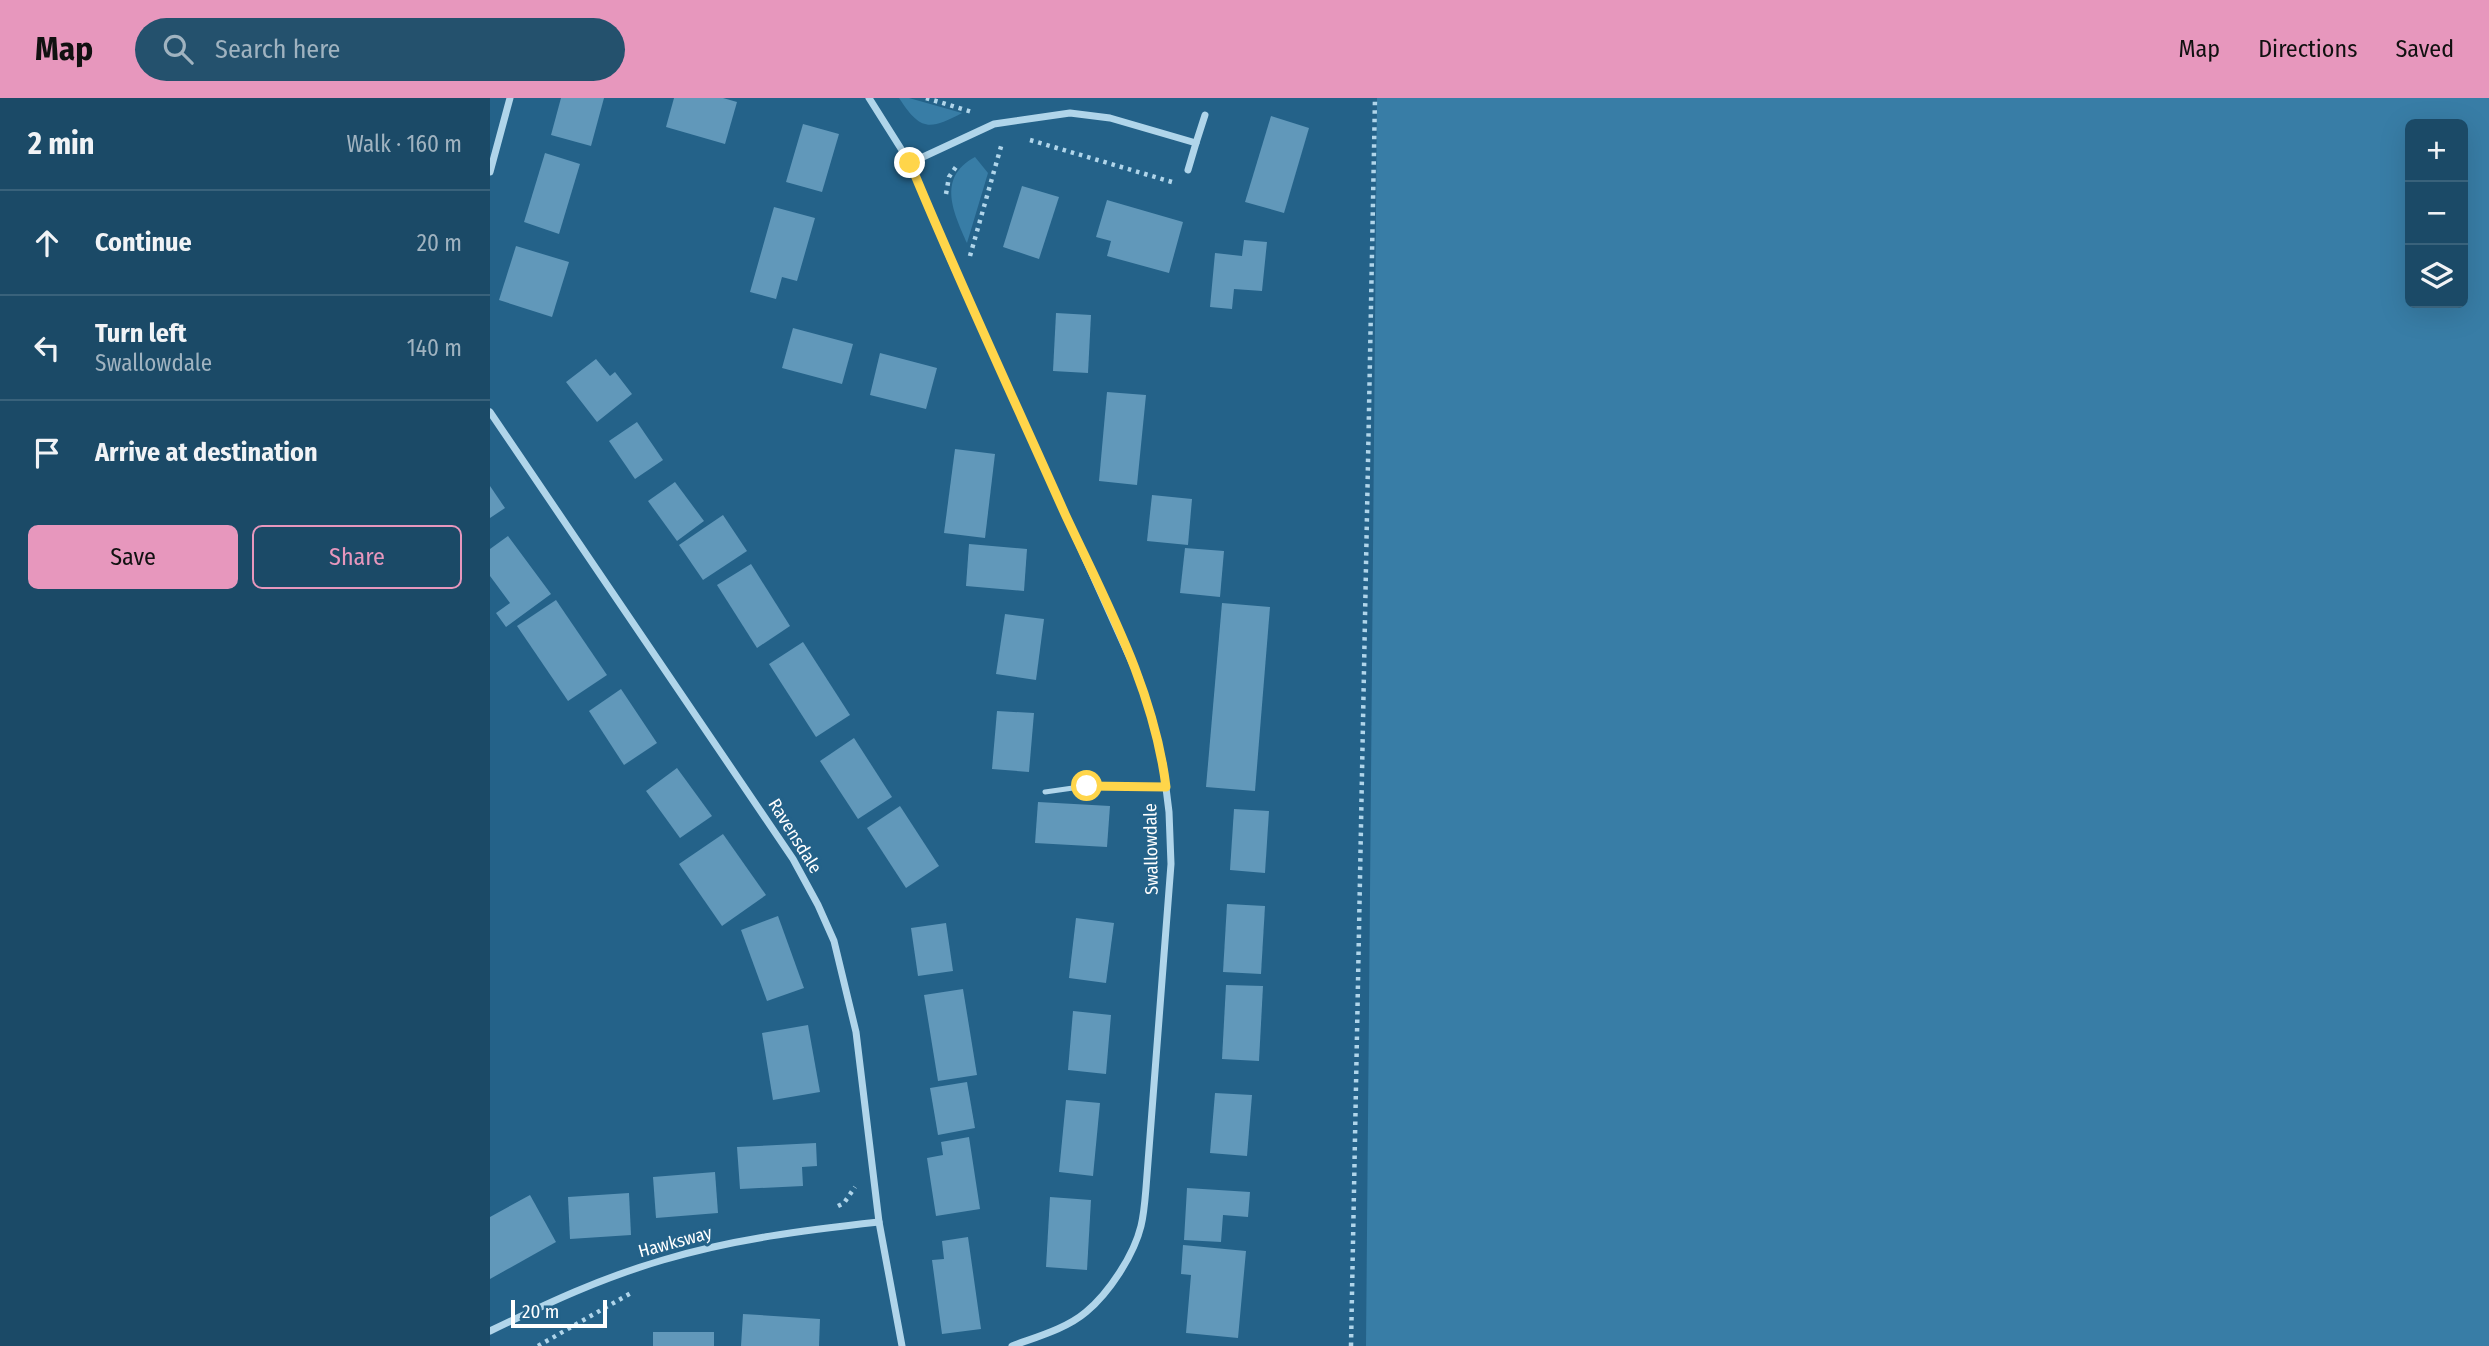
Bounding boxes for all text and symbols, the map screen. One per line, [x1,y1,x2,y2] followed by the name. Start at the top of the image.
[135,18,625,81] search box
[35,29,93,69] text: Map
[159,30,197,68] icon: search
[215,34,340,65] text: Search here
[2179,35,2220,63] text: Map
[2258,35,2357,63] text: Directions
[2395,35,2454,63] text: Saved
[2405,119,2468,308] map controls
[2405,119,2468,182] button: +
[28,126,95,162] text: 2 min
[346,130,462,158] text: Walk · 160 m
[894,147,925,178] route end
[2405,182,2468,245] button: −
[28,224,66,262] icon: ahead
[95,227,192,258] text: Continue
[417,229,462,257] text: 20 m
[2405,245,2468,308] button: layers
[95,318,187,349] text: Turn left
[28,329,66,367] icon: left
[407,334,462,362] text: 140 m
[95,349,212,377] text: Swallowdale
[28,434,66,472] icon: arrive
[95,437,318,468] text: Arrive at destination
[28,525,238,589] button: Save
[252,525,462,589] button: Share
[1071,770,1102,801] route start
[763,795,827,878] street label: Ravensdale
[1139,803,1163,895] street label: Swallowdale
[636,1222,714,1262] street label: Hawksway
[511,1297,607,1329] scale bar
[522,1300,559,1323] text: 20 m

